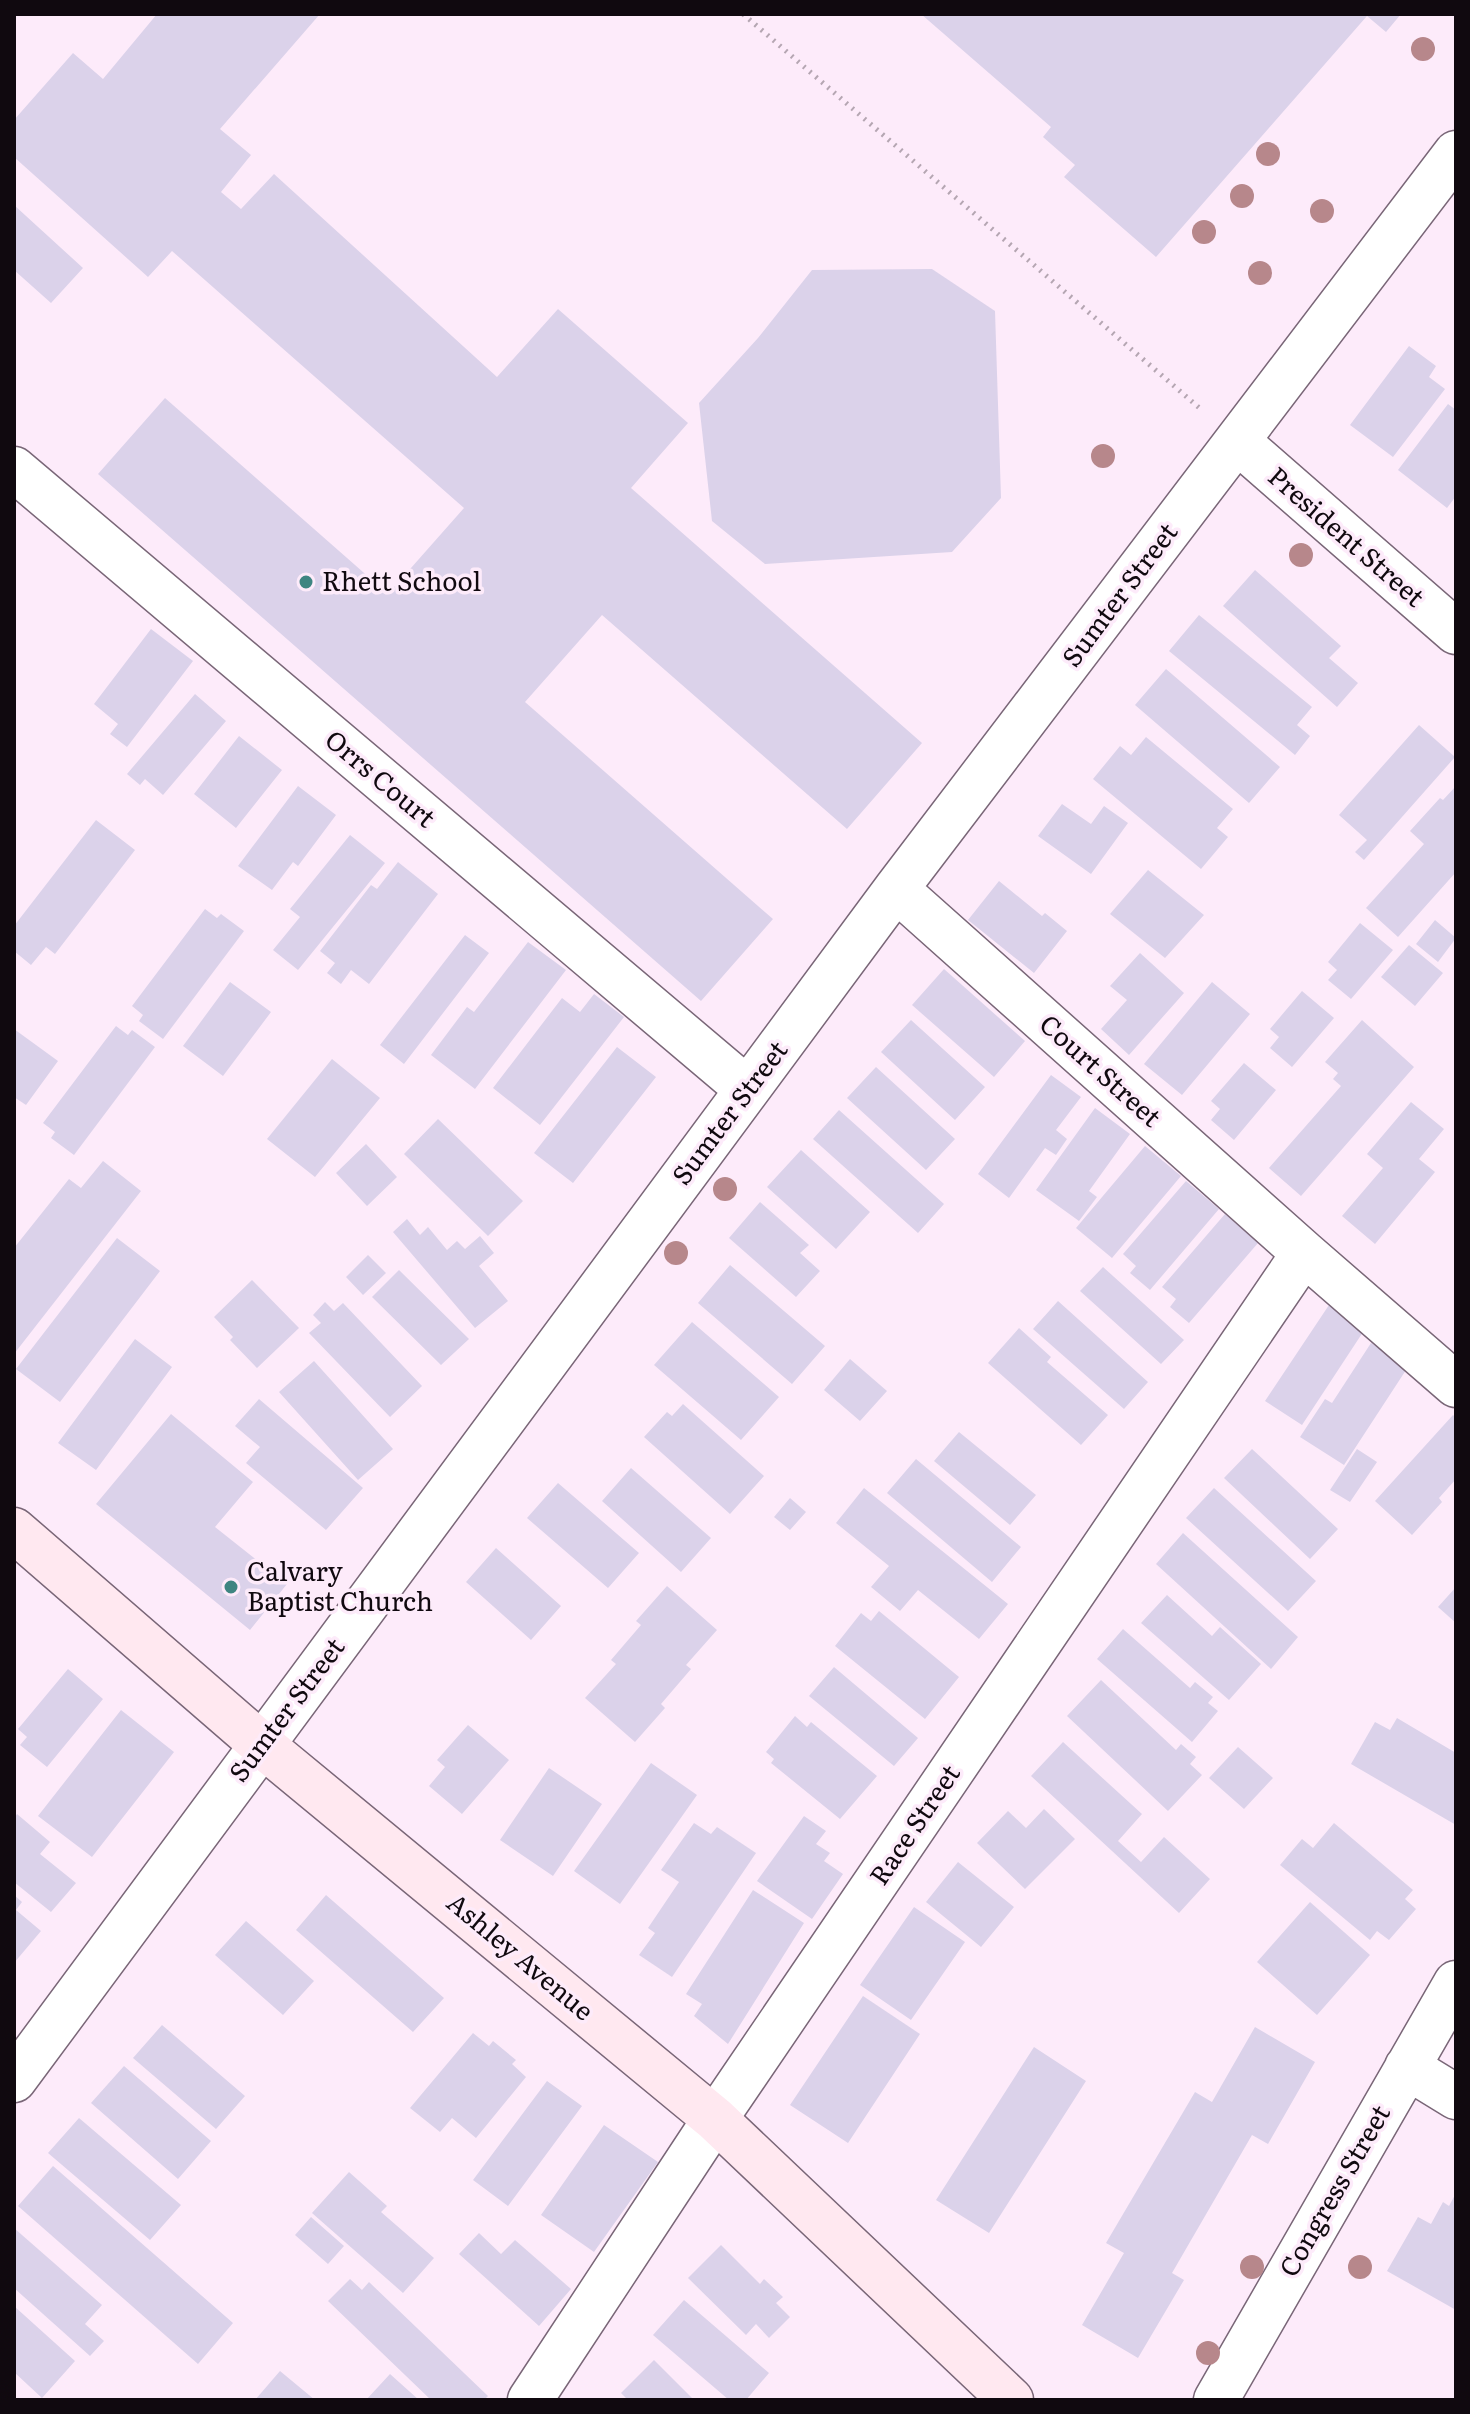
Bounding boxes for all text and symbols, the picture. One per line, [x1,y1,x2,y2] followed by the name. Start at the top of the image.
[1261,456,1435,615] street label: President Street
[1051,513,1186,674] street label: Sumter Street
[322,560,481,599] place label: Rhett School
[297,573,315,591] marker: Rhett School
[318,719,446,835] street label: Orrs Court
[1032,1004,1172,1135] street label: Court Street
[661,1031,796,1192] street label: Sumter Street
[247,1550,433,1619] place label: Calvary Baptist Church
[222,1578,240,1596] marker: Calvary Baptist Church
[218,1628,353,1789] street label: Sumter Street
[858,1755,968,1892] street label: Race Street
[440,1882,604,2028] street label: Ashley Avenue
[1268,2096,1398,2283] street label: Congress Street

